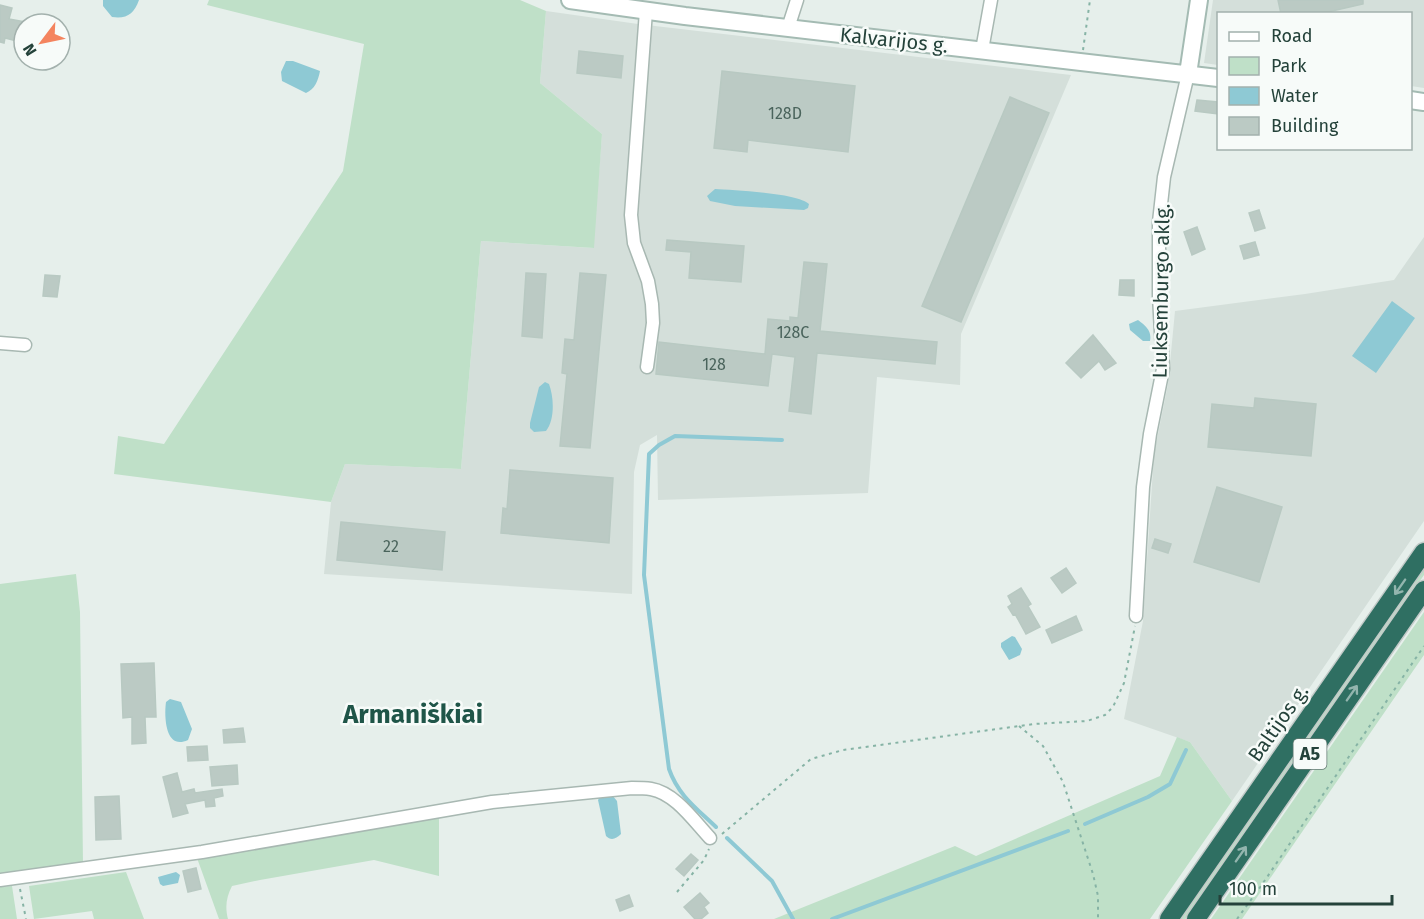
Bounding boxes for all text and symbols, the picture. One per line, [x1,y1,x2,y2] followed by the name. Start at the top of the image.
[12,12,72,72] north arrow
[1217,12,1412,150] legend
[839,22,949,58] street label: Kalvarijos g.
[1271,25,1313,47] text: Road
[19,40,41,59] text: N
[1271,55,1307,77] text: Park
[1271,85,1318,107] text: Water
[768,104,802,123] house number: 128D
[1271,115,1339,137] text: Building
[1147,203,1175,379] street label: Liuksemburgo aklg.
[777,323,809,342] house number: 128C
[702,355,726,374] house number: 128
[383,537,399,556] house number: 22
[1394,579,1406,595] one-way arrow
[1243,680,1313,766] street label: Baltijos g.
[1346,686,1358,702] one-way arrow
[342,699,483,730] district label: Armaniškiai
[1294,739,1326,769] road number: A5
[1235,846,1247,862] one-way arrow
[1220,868,1392,906] scale bar
[1229,878,1277,900] text: 100 m

